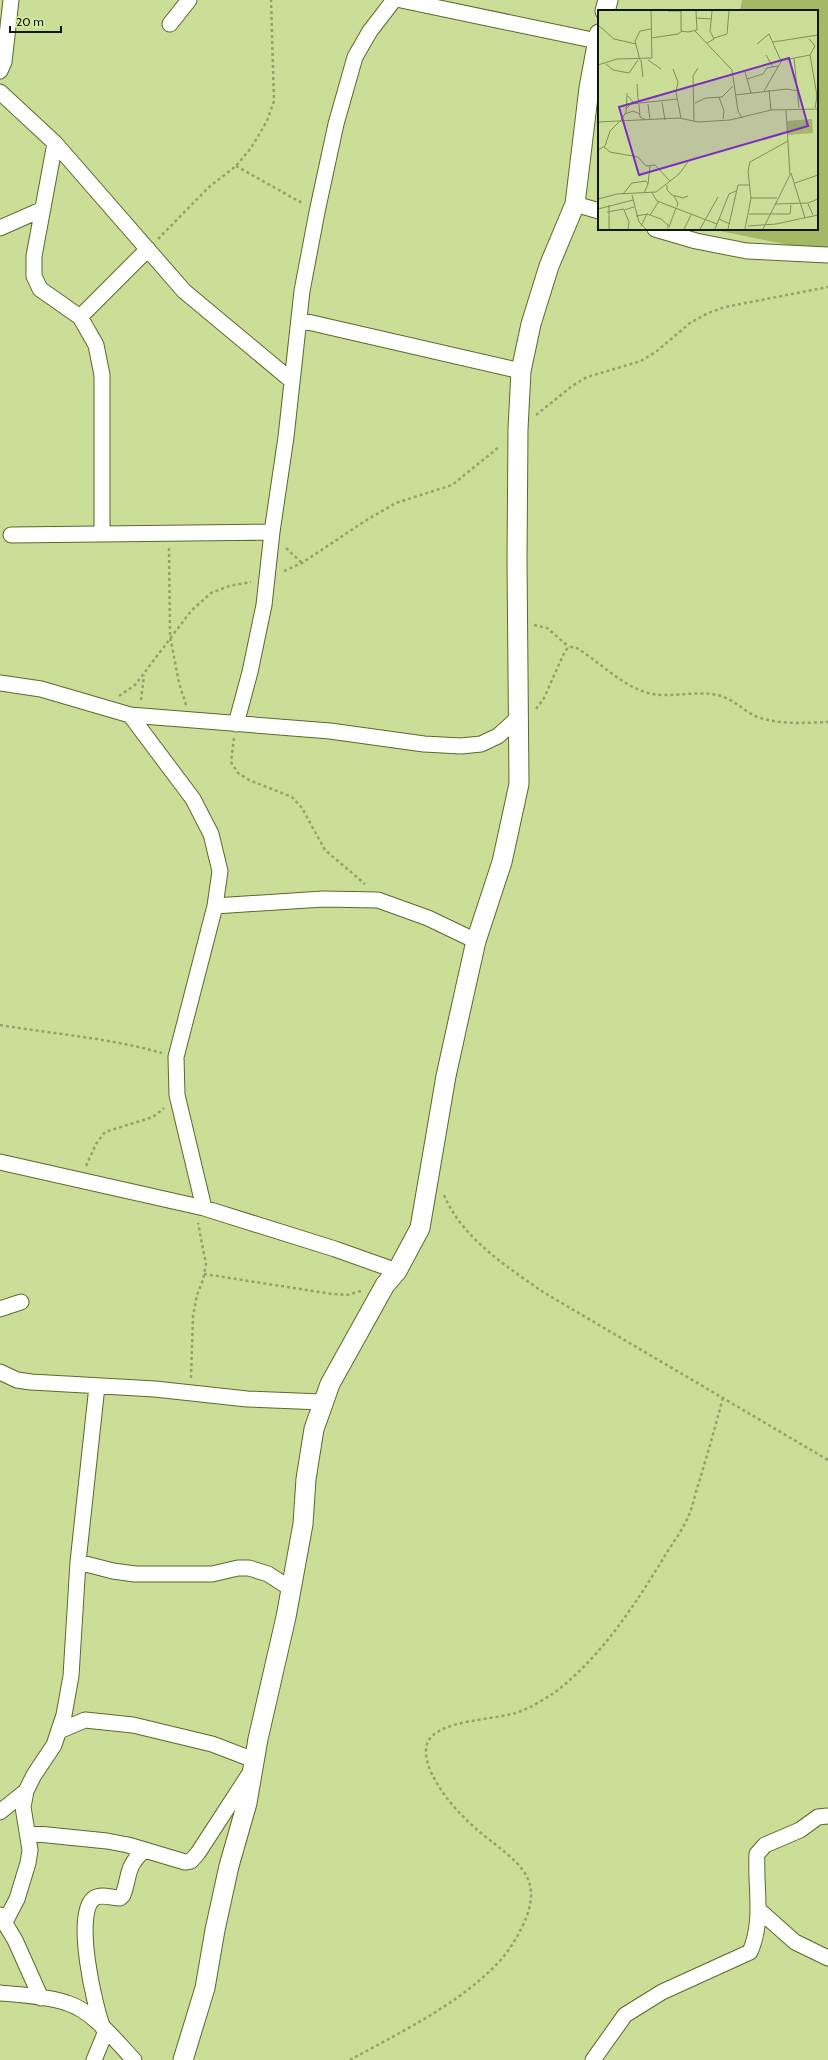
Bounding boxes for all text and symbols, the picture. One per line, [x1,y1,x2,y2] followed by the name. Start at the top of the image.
[10,8,61,34] scale bar
[598,10,818,230] inset map
[16,14,44,29] text: 20 m

